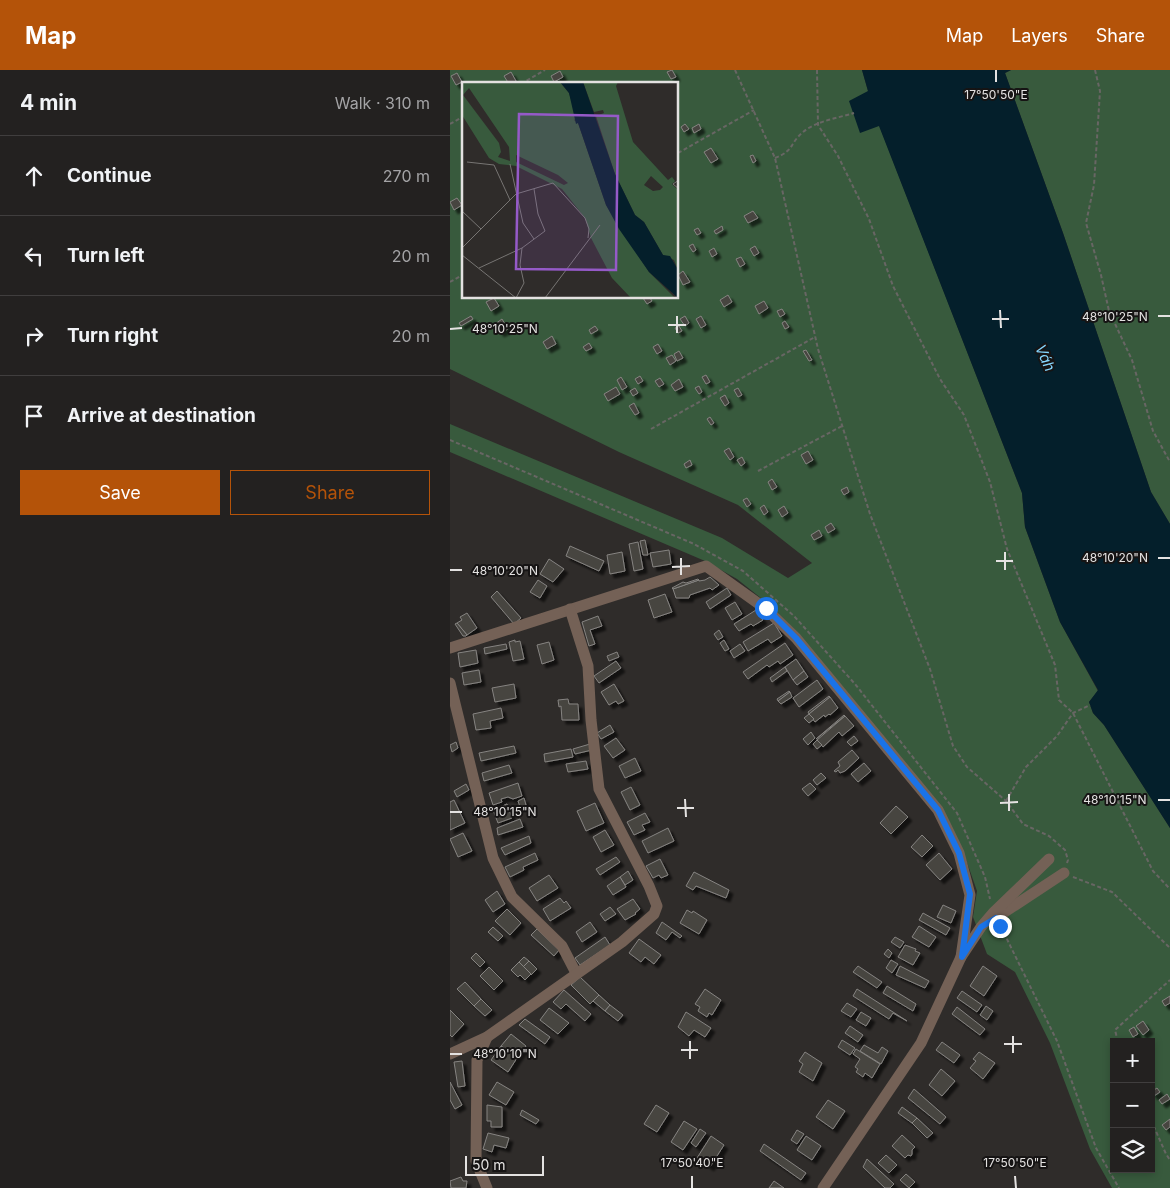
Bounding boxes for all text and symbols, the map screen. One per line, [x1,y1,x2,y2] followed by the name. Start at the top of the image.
[25,21,76,50] text: Map
[946,25,983,46] text: Map
[1011,25,1068,46] text: Layers
[1096,25,1145,46] text: Share
[462,82,679,299] inset map
[964,87,1028,102] text: 17°50'50"E
[20,90,77,115] text: 4 min
[335,93,430,113] text: Walk · 310 m
[20,162,48,190] icon: ahead
[67,164,152,187] text: Continue
[383,166,430,186] text: 270 m
[20,242,48,270] icon: left
[67,244,145,267] text: Turn left
[392,246,430,266] text: 20 m
[1082,309,1148,324] text: 48°10'25"N
[472,321,538,336] text: 48°10'25"N
[20,322,48,350] icon: right
[67,324,158,347] text: Turn right
[392,326,430,346] text: 20 m
[1031,341,1060,374] water label: Váh
[20,402,48,430] icon: arrive
[67,404,256,427] text: Arrive at destination
[20,470,220,515] button: Save
[230,470,430,515] button: Share
[1082,550,1148,565] text: 48°10'20"N
[472,563,538,578] text: 48°10'20"N
[755,597,778,620] route start
[1083,792,1147,807] text: 48°10'15"N
[473,804,537,819] text: 48°10'15"N
[989,915,1012,938] route end
[1110,1038,1155,1173] map controls
[1110,1038,1155,1083] button: +
[473,1046,537,1061] text: 48°10'10"N
[1110,1083,1155,1128] button: −
[1110,1128,1155,1173] button: layers
[465,1153,544,1176] scale bar
[661,1155,723,1170] text: 17°50'40"E
[983,1155,1047,1170] text: 17°50'50"E
[472,1156,506,1173] text: 50 m

